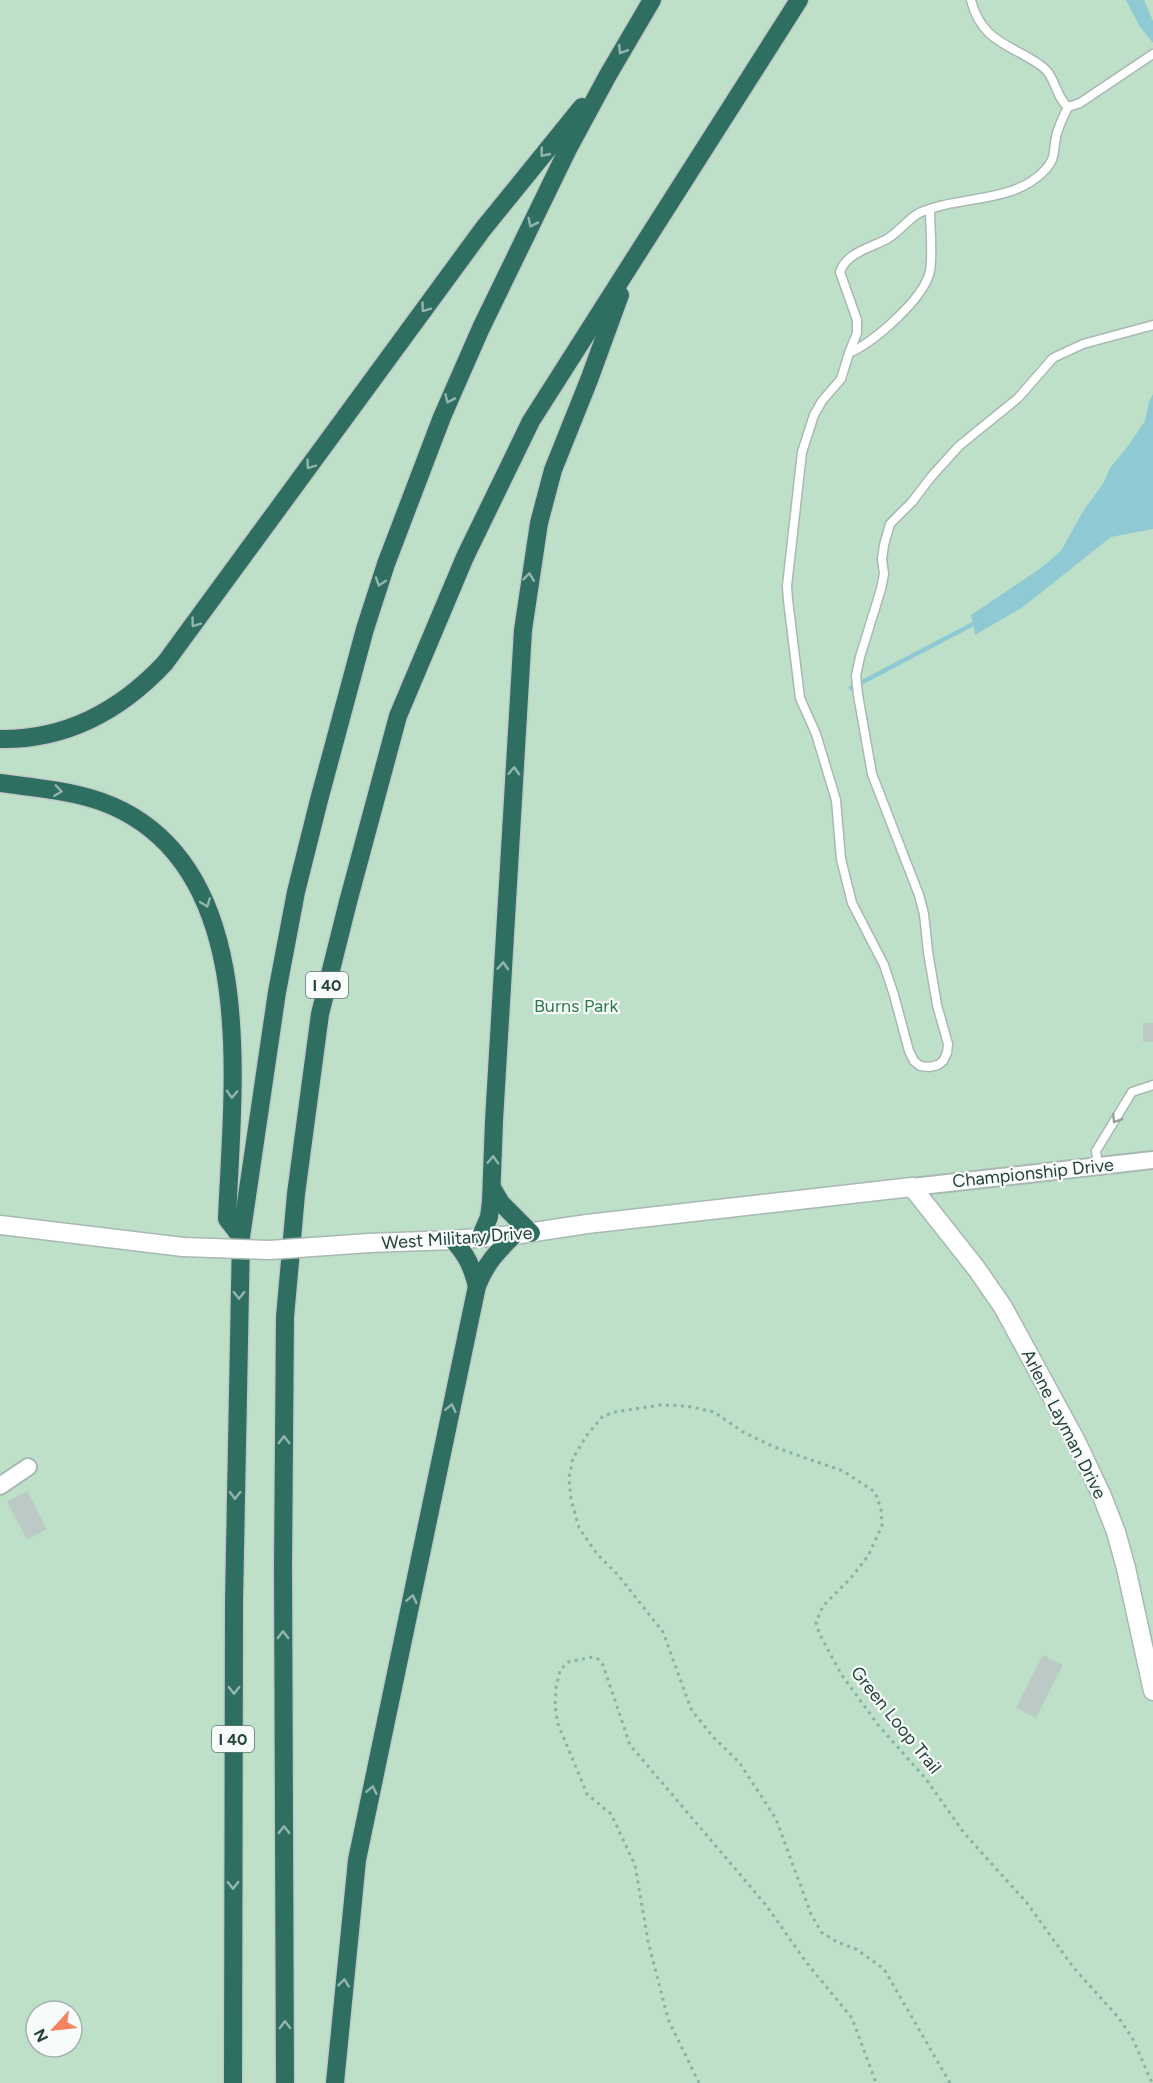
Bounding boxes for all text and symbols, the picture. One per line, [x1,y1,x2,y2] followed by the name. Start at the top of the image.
[618,44,630,54] one-way arrow
[541,146,552,157] one-way arrow
[528,217,539,227] one-way arrow
[421,301,432,312] one-way arrow
[445,393,457,404] one-way arrow
[306,459,317,470] one-way arrow
[523,572,535,581] one-way arrow
[375,576,387,587] one-way arrow
[191,616,202,627] one-way arrow
[508,766,521,775] one-way arrow
[53,784,63,796] one-way arrow
[199,897,212,907] one-way arrow
[496,961,509,970] one-way arrow
[306,972,348,998] road number: I 40
[534,995,618,1017] park label: Burns Park
[225,1090,238,1099] one-way arrow
[1111,1113,1123,1123] one-way arrow
[951,1154,1115,1192] street label: Championship Drive
[486,1156,499,1165] one-way arrow
[381,1222,533,1254] street label: West Military Drive
[233,1291,245,1300] one-way arrow
[1017,1346,1111,1503] street label: Arlene Layman Drive
[444,1404,457,1414] one-way arrow
[278,1435,290,1444] one-way arrow
[229,1490,241,1499] one-way arrow
[404,1594,417,1604] one-way arrow
[277,1630,289,1639] one-way arrow
[846,1662,946,1778] street label: Green Loop Trail
[228,1685,240,1694] one-way arrow
[212,1726,254,1752] road number: I 40
[365,1785,378,1795] one-way arrow
[278,1825,290,1834] one-way arrow
[227,1880,239,1889] one-way arrow
[337,1978,350,1987] one-way arrow
[24,1999,84,2059] north arrow
[278,2020,291,2029] one-way arrow
[30,2026,52,2045] text: N

